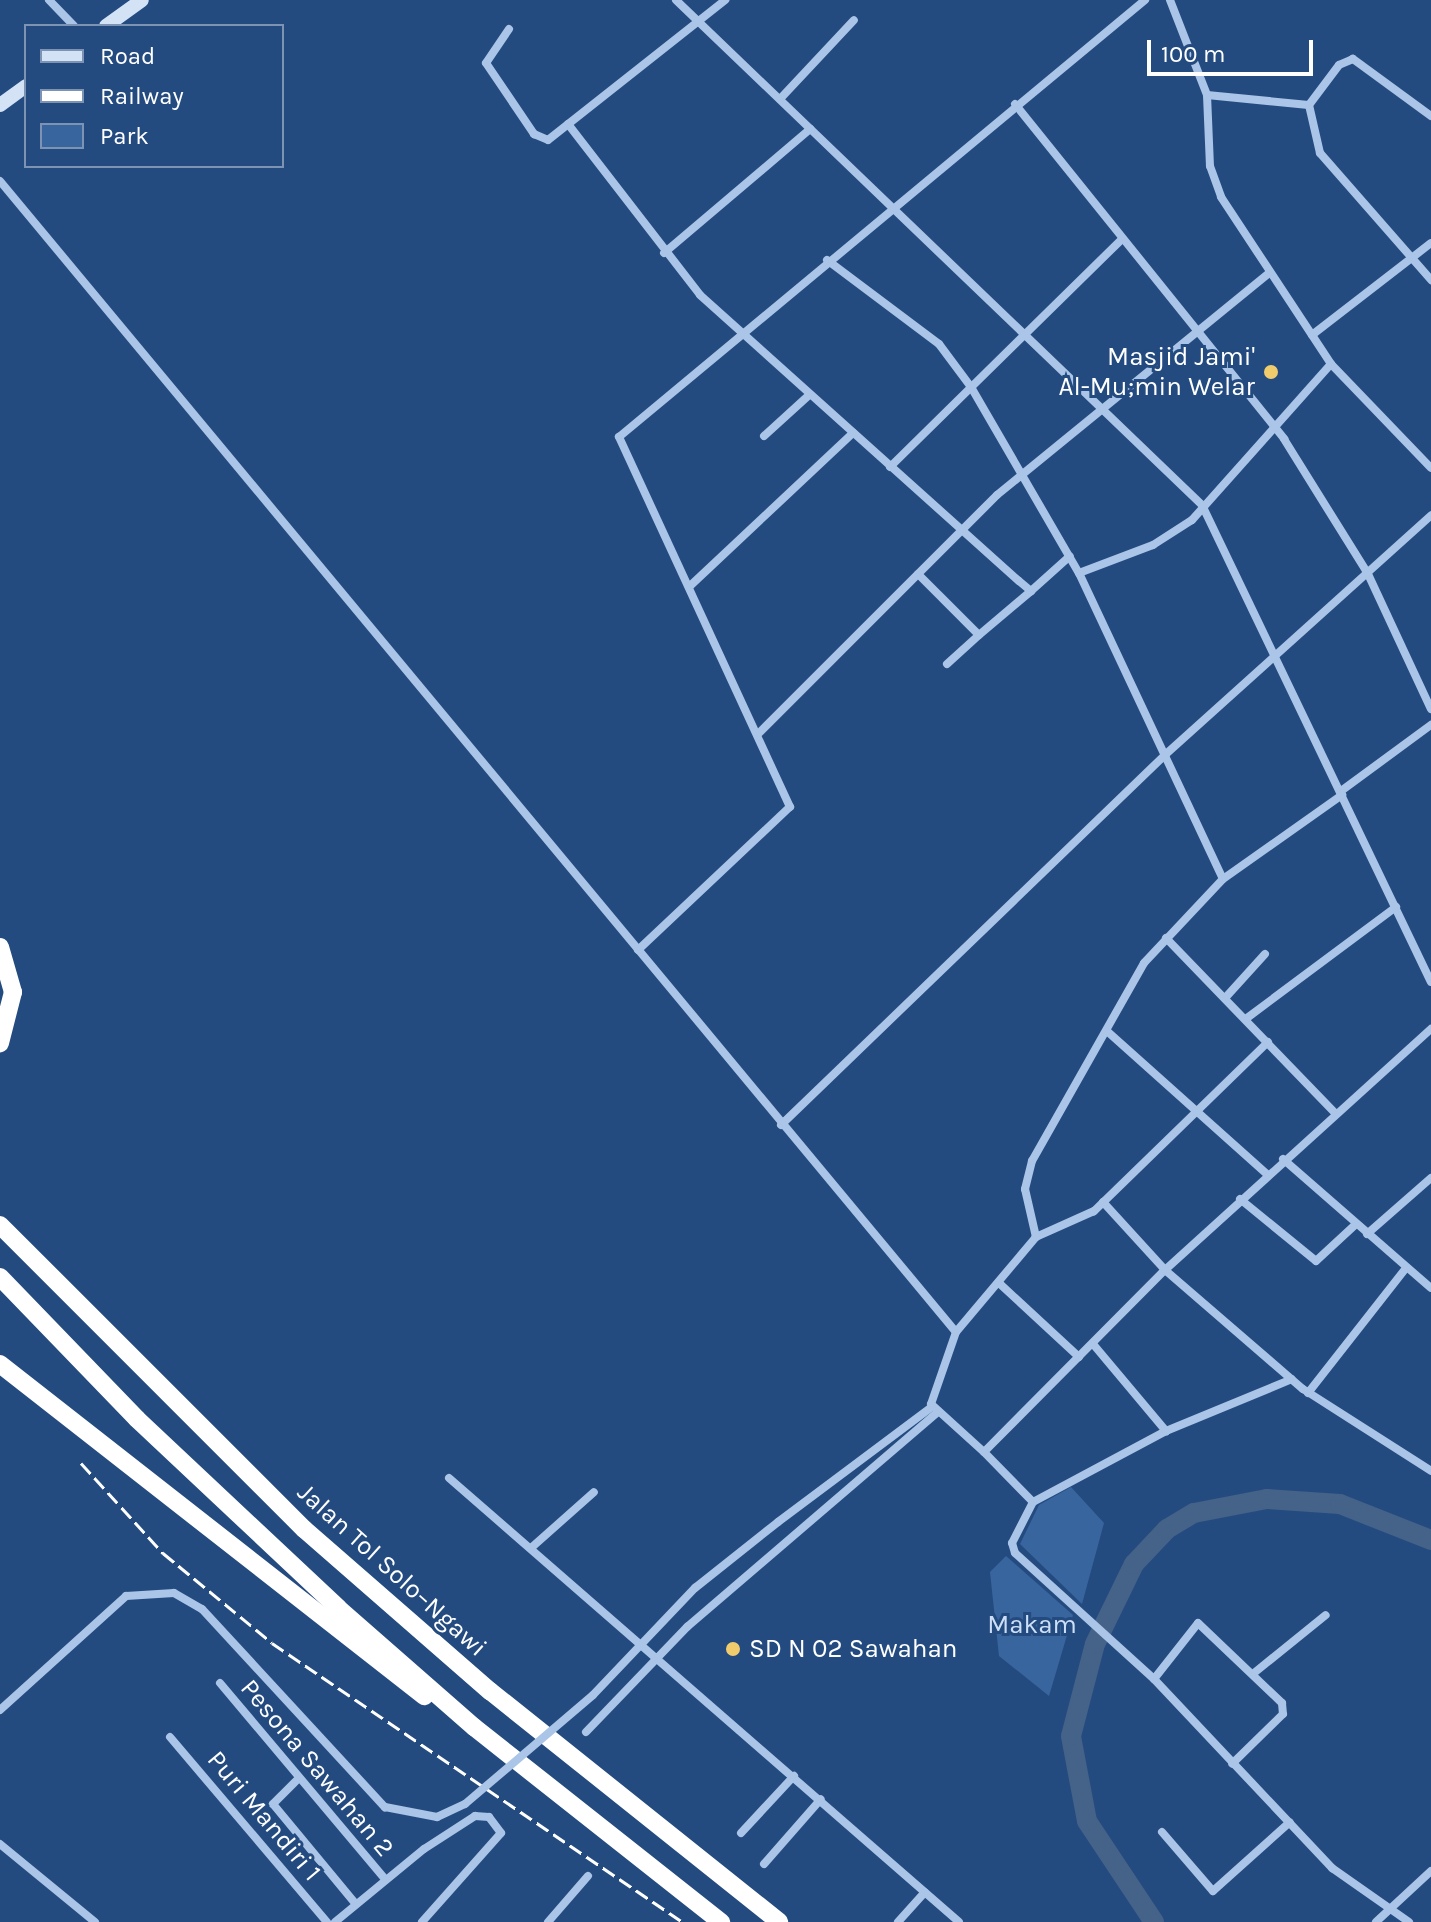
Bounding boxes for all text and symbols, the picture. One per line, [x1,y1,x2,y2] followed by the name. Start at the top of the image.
[24,24,284,168] legend
[1151,24,1317,74] scale bar
[1161,40,1226,68] text: 100 m
[100,42,155,70] text: Road
[100,82,184,110] text: Railway
[100,122,149,150] text: Park
[1058,341,1255,402] place label: Masjid Jami' Al-Mu;min Welar
[1262,363,1280,381] marker: Masjid Jami' Al-Mu;min Welar
[291,1477,493,1663] street label: Jalan Tol Solo–Ngawi
[987,1609,1077,1641] park label: Makam
[749,1633,958,1665] place label: SD N 02 Sawahan
[724,1640,742,1658] marker: SD N 02 Sawahan
[234,1673,400,1863] street label: Pesona Sawahan 2
[200,1744,328,1888] street label: Puri Mandiri 1

